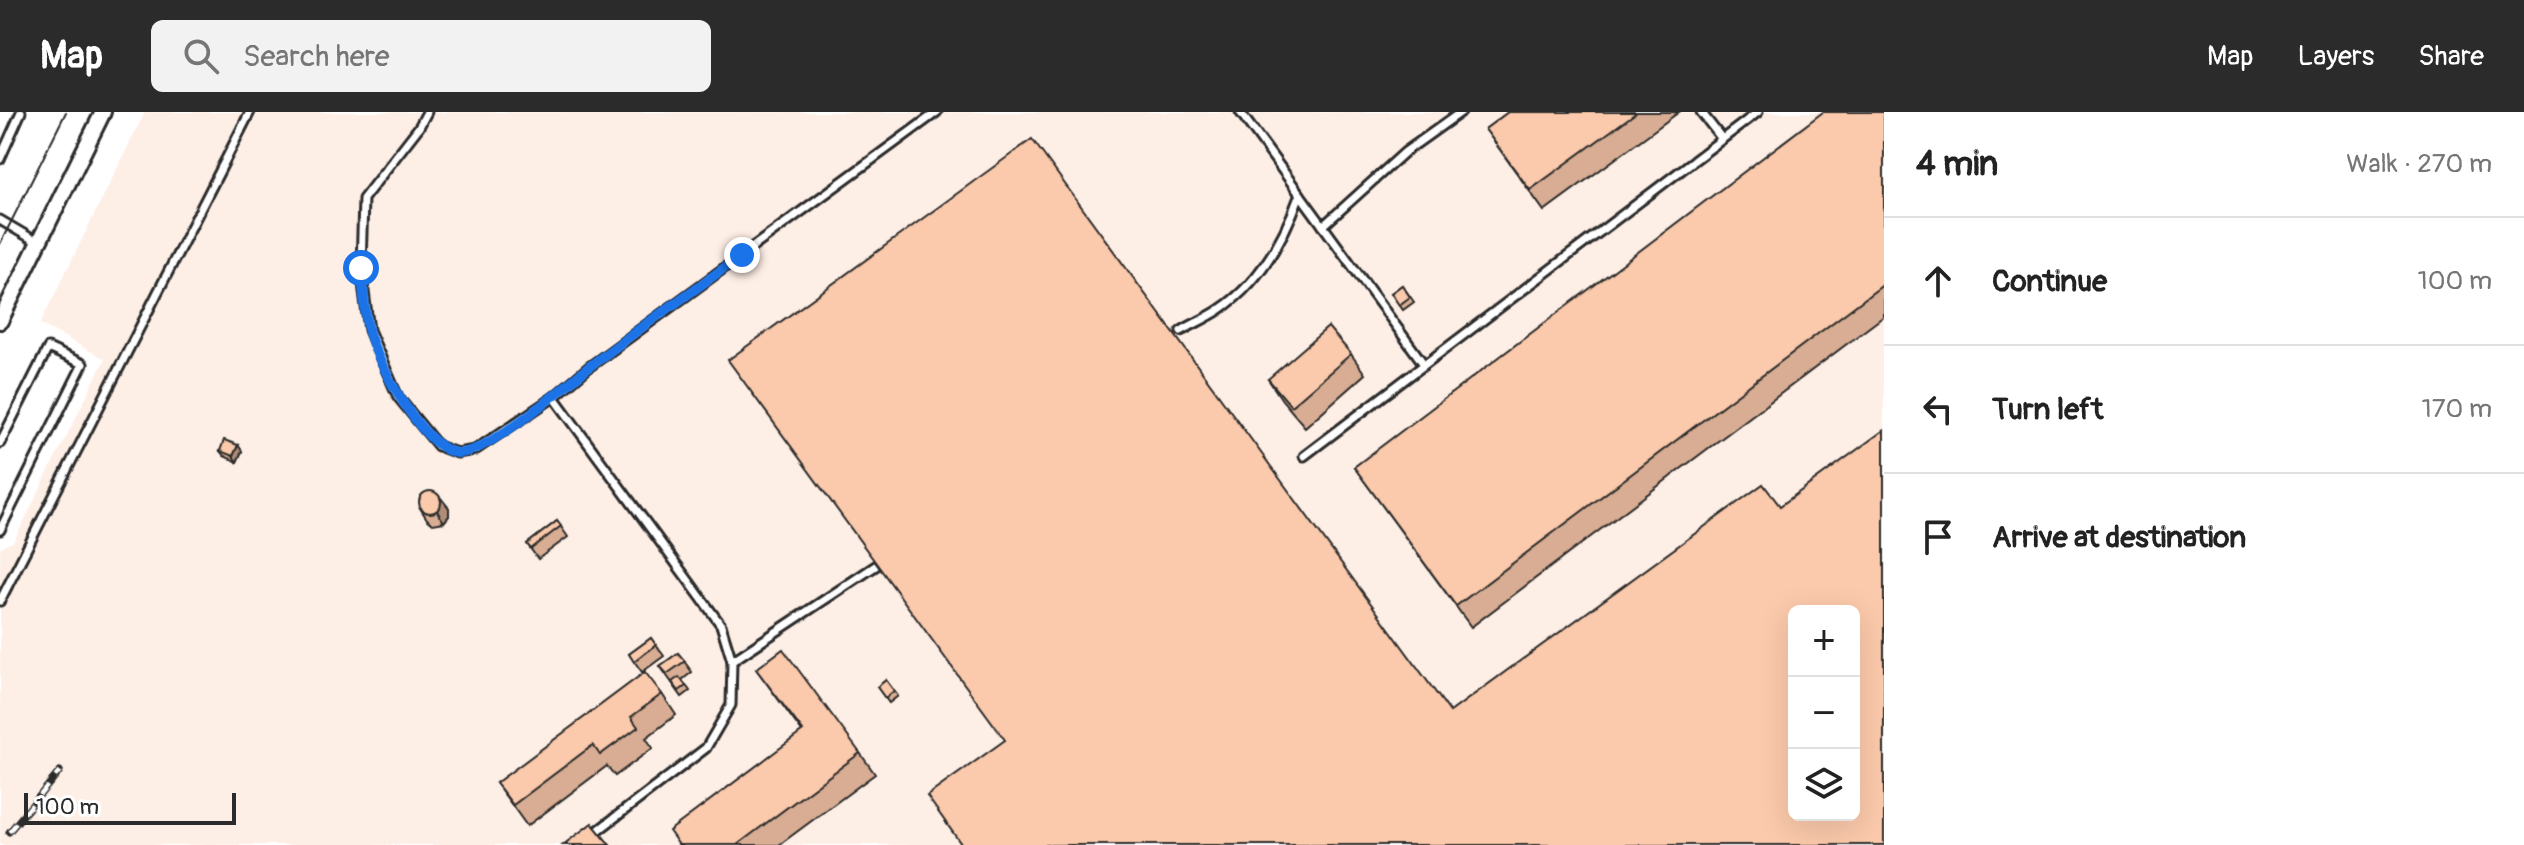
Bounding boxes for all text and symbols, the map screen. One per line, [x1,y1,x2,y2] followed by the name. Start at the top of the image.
[151,20,711,92] search box
[40,32,103,80] text: Map
[179,34,223,78] icon: search
[243,38,390,75] text: Search here
[2207,39,2253,74] text: Map
[2297,39,2374,74] text: Layers
[2418,39,2484,74] text: Share
[1916,143,1998,186] text: 4 min
[2346,148,2492,180] text: Walk · 270 m
[724,237,760,273] route end
[343,250,379,286] route start
[1916,259,1960,303] icon: ahead
[1992,263,2107,300] text: Continue
[2418,265,2492,297] text: 100 m
[1916,387,1960,431] icon: left
[1992,391,2103,428] text: Turn left
[2422,393,2492,425] text: 170 m
[1916,515,1960,559] icon: arrive
[1992,519,2246,556] text: Arrive at destination
[1788,605,1860,821] map controls
[1788,605,1860,677] button: +
[1788,677,1860,749] button: −
[1788,749,1860,821] button: layers
[24,789,236,825] scale bar
[36,793,99,821] text: 100 m

